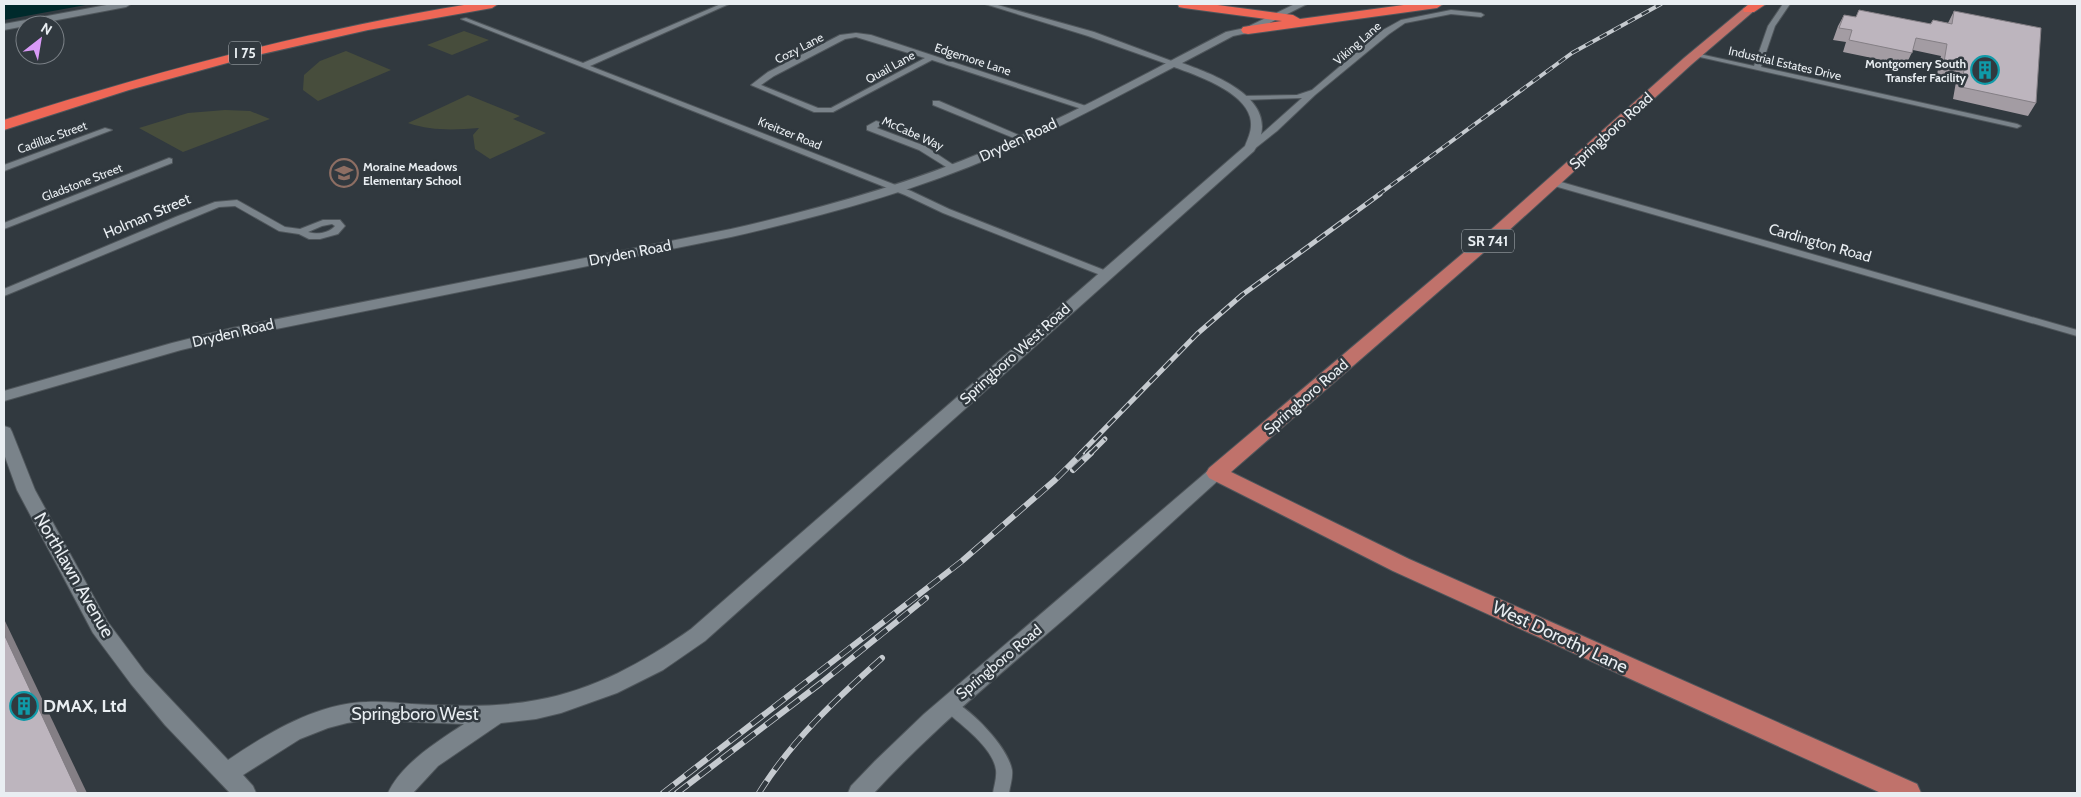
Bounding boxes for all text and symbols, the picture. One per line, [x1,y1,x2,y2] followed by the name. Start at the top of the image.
[15,15,65,65] north arrow
[1330,18,1384,68] street label: Viking Lane
[38,19,56,39] text: N
[772,29,826,67] street label: Cozy Lane
[933,40,1013,78] street label: Edgemore Lane
[229,42,261,64] road number: I 75
[1727,43,1843,83] street label: Industrial Estates Drive
[863,47,917,87] street label: Quail Lane
[1970,55,2000,85] building icon: Montgomery South Transfer Facility
[1865,56,1967,85] place label: Montgomery South Transfer Facility
[1566,89,1656,173] street label: Springboro Road
[756,113,824,153] street label: Kreitzer Road
[880,113,946,153] street label: McCabe Way
[976,114,1060,166] street label: Dryden Road
[15,118,89,156] street label: Cadillac Street
[329,158,359,188] school or university icon: Moraine Meadows Elementary School
[363,159,461,188] place label: Moraine Meadows Elementary School
[40,160,124,204] street label: Gladstone Street
[101,190,193,242] street label: Holman Street
[1767,220,1873,266] street label: Cardington Road
[1462,230,1514,252] road number: SR 741
[587,236,673,270] street label: Dryden Road
[956,300,1074,408] street label: Springboro West Road
[190,315,276,351] street label: Dryden Road
[1260,355,1352,439] street label: Springboro Road
[29,509,119,641] street label: Northlawn Avenue
[1489,596,1631,678] street label: West Dorothy Lane
[953,621,1045,703] street label: Springboro Road
[9,691,39,721] building icon: DMAX, Ltd
[43,695,127,717] place label: DMAX, Ltd
[351,703,479,725] street label: Springboro West

